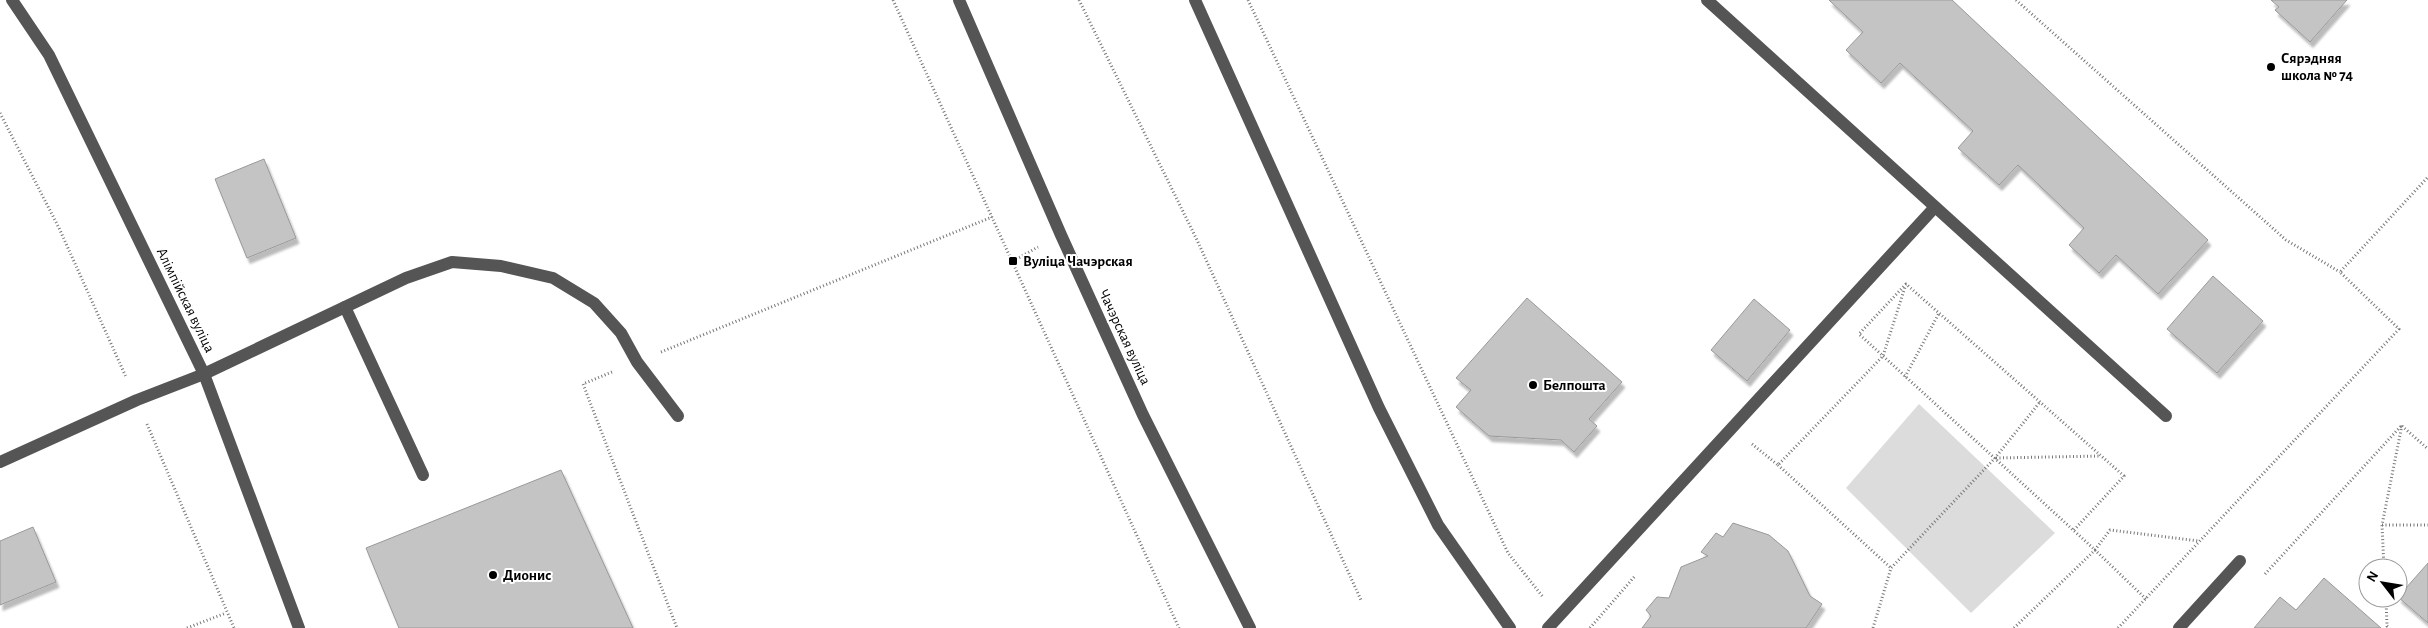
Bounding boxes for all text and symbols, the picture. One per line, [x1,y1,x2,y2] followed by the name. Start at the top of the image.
[2281,51,2354,83] place label: Сярэдняя школа № 74
[2265,61,2277,73] marker: Сярэдняя школа № 74
[154,246,217,355] street label: Алімпійская вуліца
[1023,254,1133,269] place label: Вуліца Чачэрская
[1007,255,1019,267] marker: Вуліца Чачэрская
[1096,287,1153,387] street label: Чачэрская вуліца
[1543,378,1606,393] place label: Белпошта
[1527,379,1539,391] marker: Белпошта
[2358,558,2408,608] north arrow
[503,568,551,583] place label: Дионис
[487,569,499,581] marker: Дионис
[2364,569,2381,585] text: N

